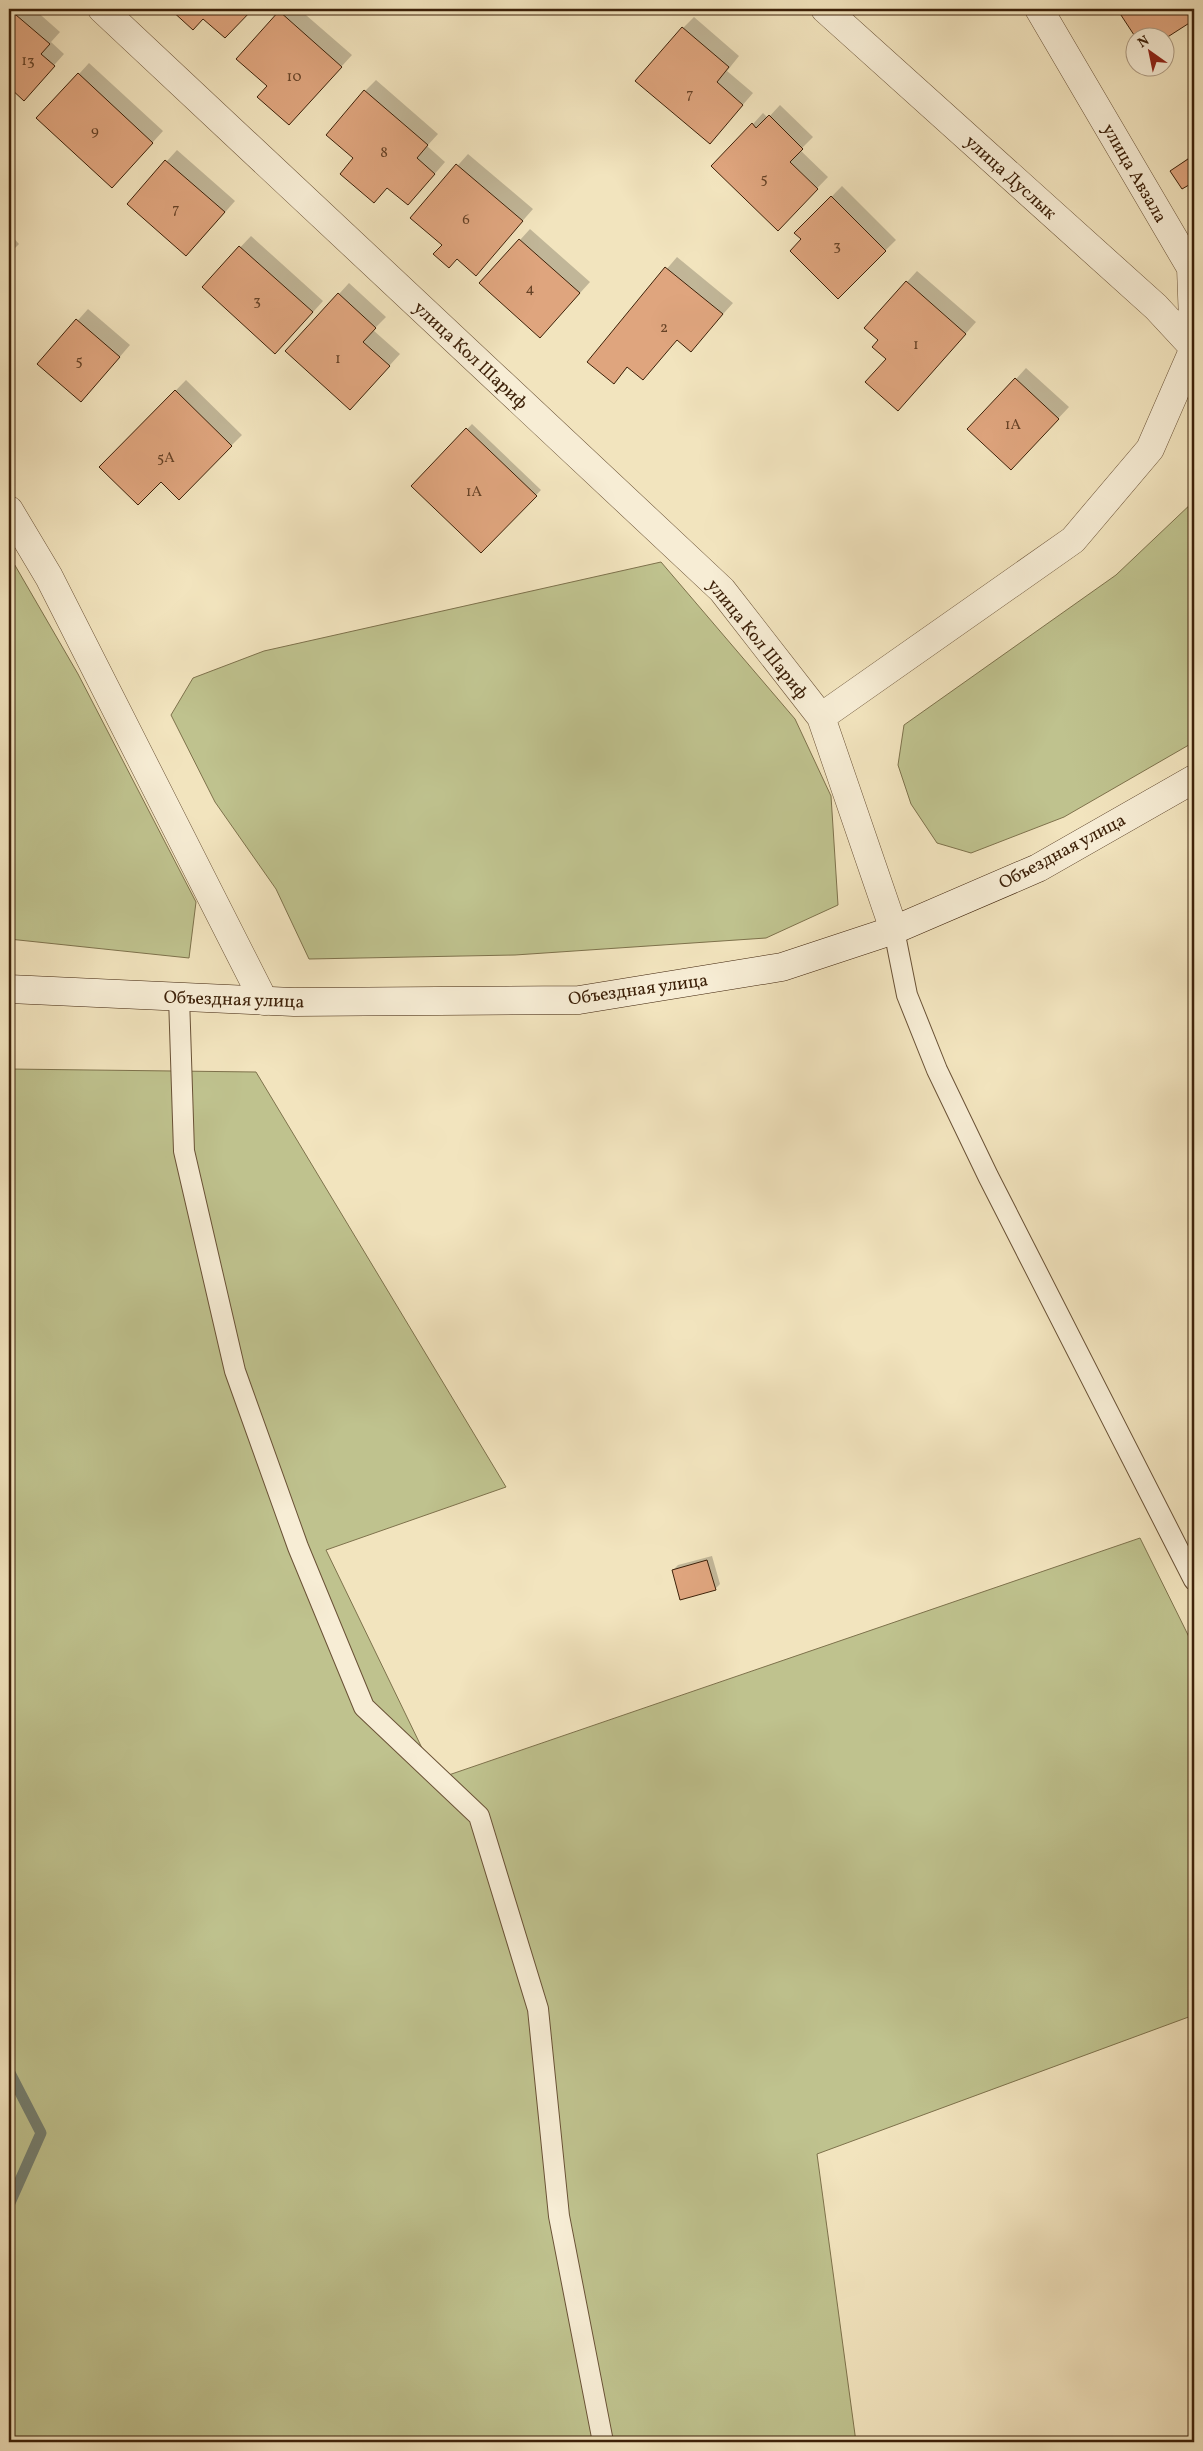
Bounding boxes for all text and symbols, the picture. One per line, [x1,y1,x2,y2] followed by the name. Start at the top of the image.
[1126,28,1176,78] north arrow
[1134,32,1153,53] text: N
[21,51,35,72] house number: 13
[287,67,301,88] house number: 10
[686,84,694,105] house number: 7
[1095,119,1172,228] street label: улица Авзала
[91,121,99,142] house number: 9
[959,130,1062,226] street label: улица Дуслык
[380,143,388,164] house number: 8
[760,169,768,190] house number: 5
[172,199,180,220] house number: 7
[462,210,470,231] house number: 6
[833,236,841,257] house number: 3
[526,279,535,300] house number: 4
[253,291,261,312] house number: 3
[407,296,533,416] street label: улица Кол Шариф
[660,318,668,339] house number: 2
[913,335,919,356] house number: 1
[335,349,341,370] house number: 1
[75,351,83,372] house number: 5
[1005,415,1022,436] house number: 1А
[157,448,175,469] house number: 5А
[466,482,483,503] house number: 1А
[700,574,813,706] street label: улица Кол Шариф
[995,808,1131,896] street label: Объездная улица
[567,968,710,1013] street label: Объездная улица
[163,986,305,1015] street label: Объездная улица

